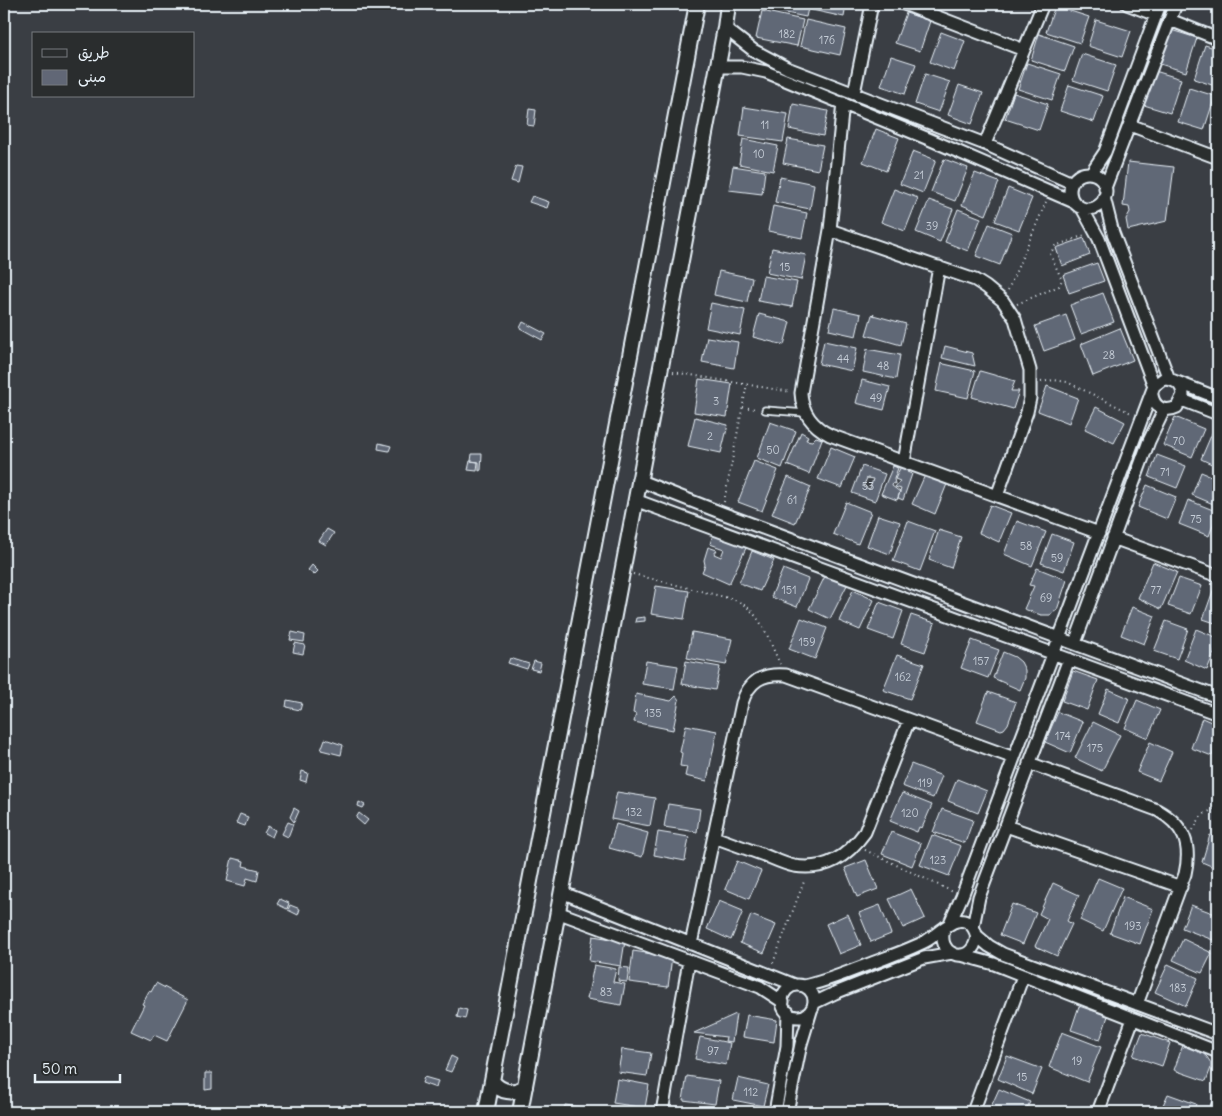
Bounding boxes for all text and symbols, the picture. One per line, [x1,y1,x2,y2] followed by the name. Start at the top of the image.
[779,27,795,41] house number: 182
[32,32,195,98] legend
[819,33,835,47] house number: 176
[78,43,110,62] text: طريق
[78,67,106,87] text: مبنى
[761,118,769,132] house number: 11
[753,147,765,161] house number: 10
[914,168,924,182] house number: 21
[926,219,938,233] house number: 39
[780,260,790,274] house number: 15
[1103,348,1115,362] house number: 28
[837,352,849,366] house number: 44
[877,359,889,373] house number: 48
[870,391,882,405] house number: 49
[713,394,719,408] house number: 3
[707,429,713,443] house number: 2
[1173,434,1185,448] house number: 70
[766,443,780,457] house number: 50
[1160,465,1170,479] house number: 71
[862,479,874,493] house number: 53
[787,493,797,507] house number: 61
[1190,512,1202,526] house number: 75
[1020,539,1032,553] house number: 58
[1051,551,1063,565] house number: 59
[781,583,797,597] house number: 151
[1151,583,1162,597] house number: 77
[1040,591,1052,605] house number: 69
[798,635,816,649] house number: 159
[973,654,990,668] house number: 157
[895,670,911,684] house number: 162
[645,706,661,720] house number: 135
[1055,729,1071,743] house number: 174
[1087,741,1103,755] house number: 175
[917,776,933,790] house number: 119
[626,805,642,819] house number: 132
[901,806,919,820] house number: 120
[930,853,946,867] house number: 123
[1125,919,1141,933] house number: 193
[1170,981,1186,995] house number: 183
[600,985,612,999] house number: 83
[707,1044,719,1058] house number: 97
[35,1051,120,1083] scale bar
[1072,1054,1082,1068] house number: 19
[42,1059,77,1078] text: 50 m
[1017,1070,1027,1084] house number: 15
[744,1085,758,1099] house number: 112

